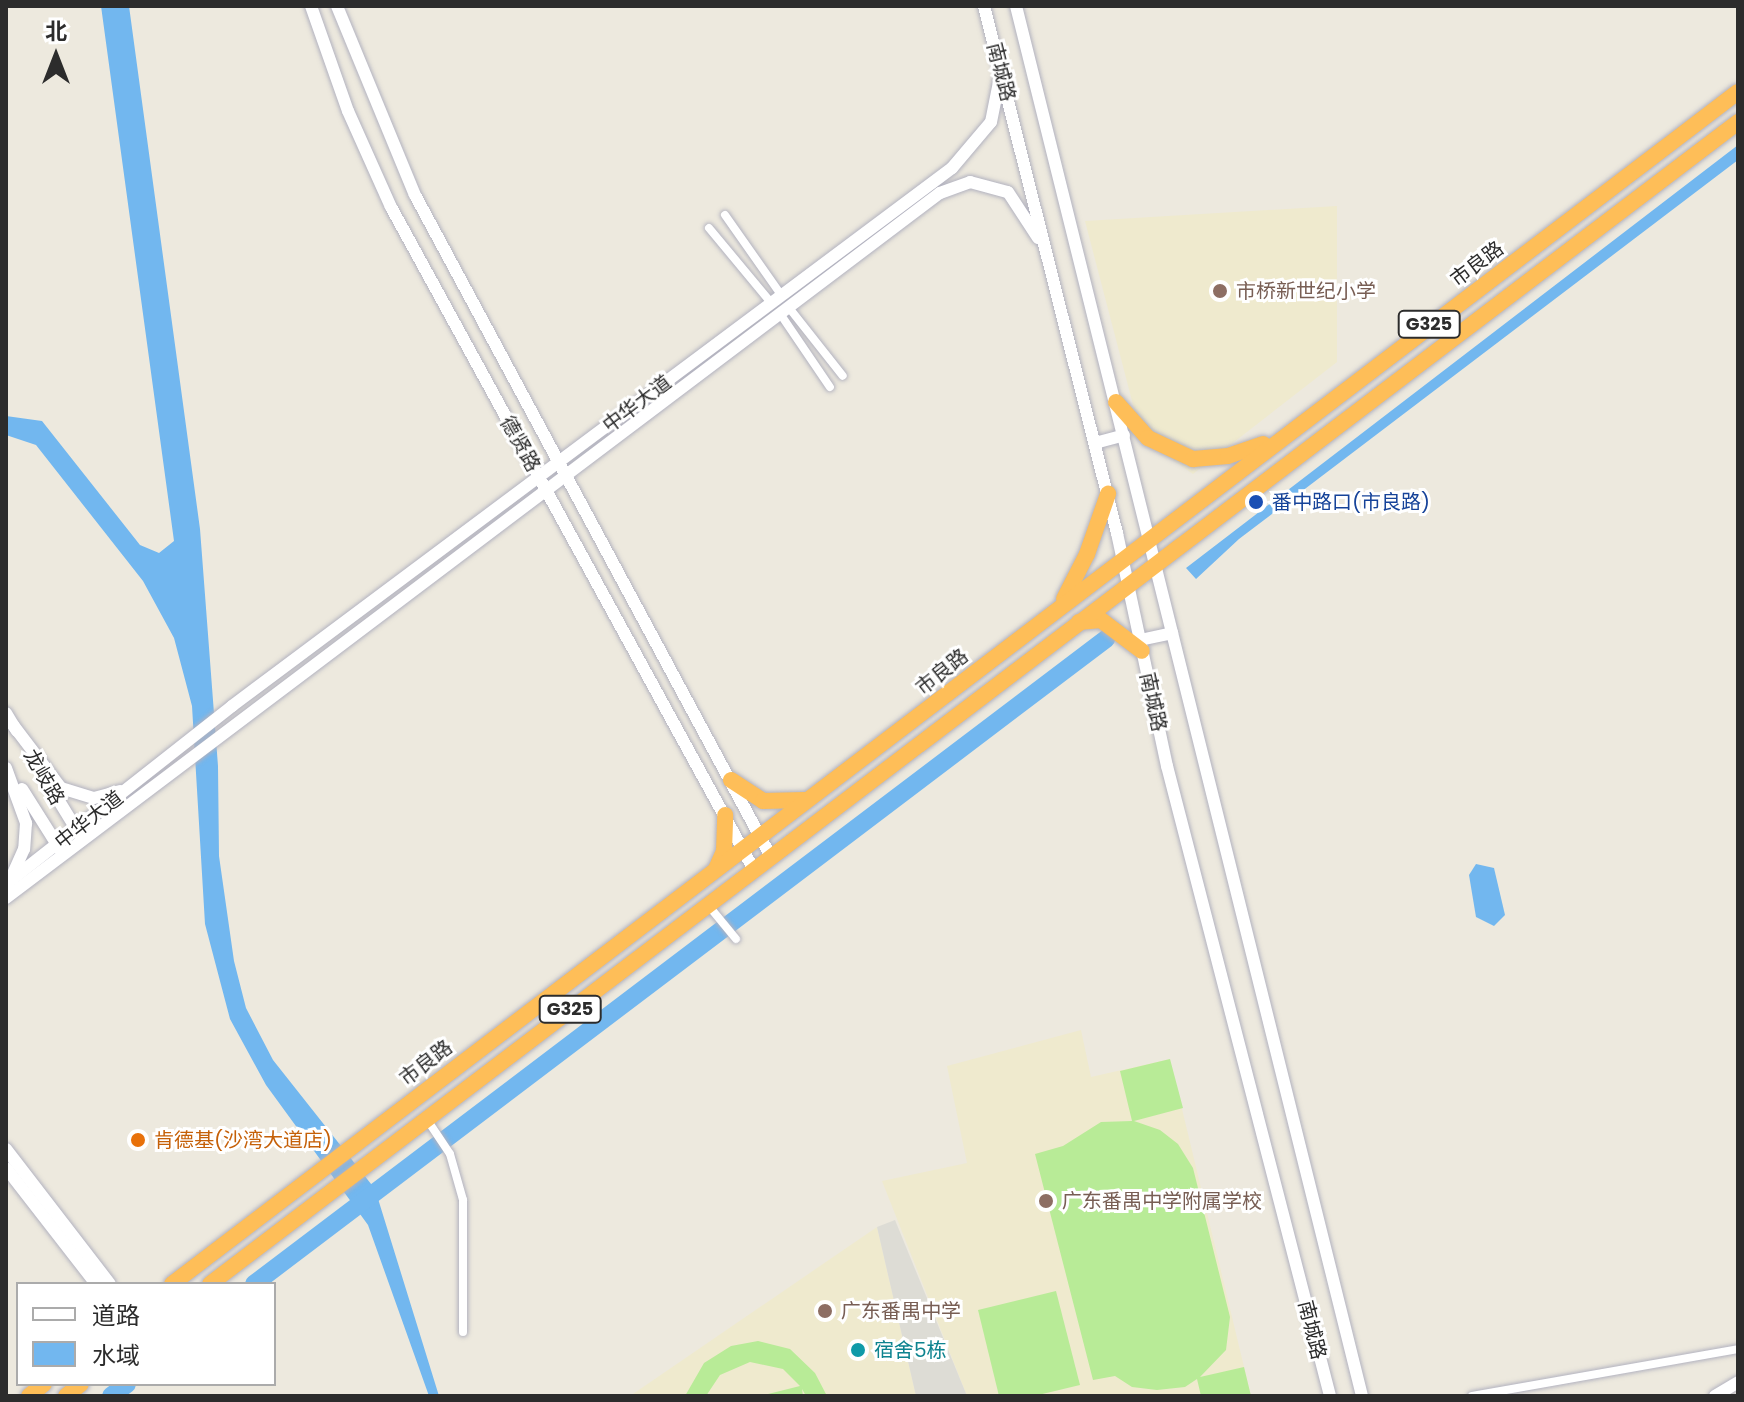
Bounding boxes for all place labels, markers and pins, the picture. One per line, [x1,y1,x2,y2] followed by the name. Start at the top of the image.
[1236,279,1376,303] place label: 市桥新世纪小学
[1211,282,1229,300] marker: 市桥新世纪小学
[1272,490,1430,514] place label: 番中路口(市良路)
[1247,493,1265,511] marker: 番中路口(市良路)
[154,1128,332,1152] place label: 肯德基(沙湾大道店)
[129,1131,147,1149] marker: 肯德基(沙湾大道店)
[1062,1189,1262,1213] place label: 广东番禺中学附属学校
[1037,1192,1055,1210] marker: 广东番禺中学附属学校
[841,1299,961,1323] place label: 广东番禺中学
[816,1302,834,1320] marker: 广东番禺中学
[874,1338,947,1362] place label: 宿舍5栋
[849,1341,867,1359] marker: 宿舍5栋

